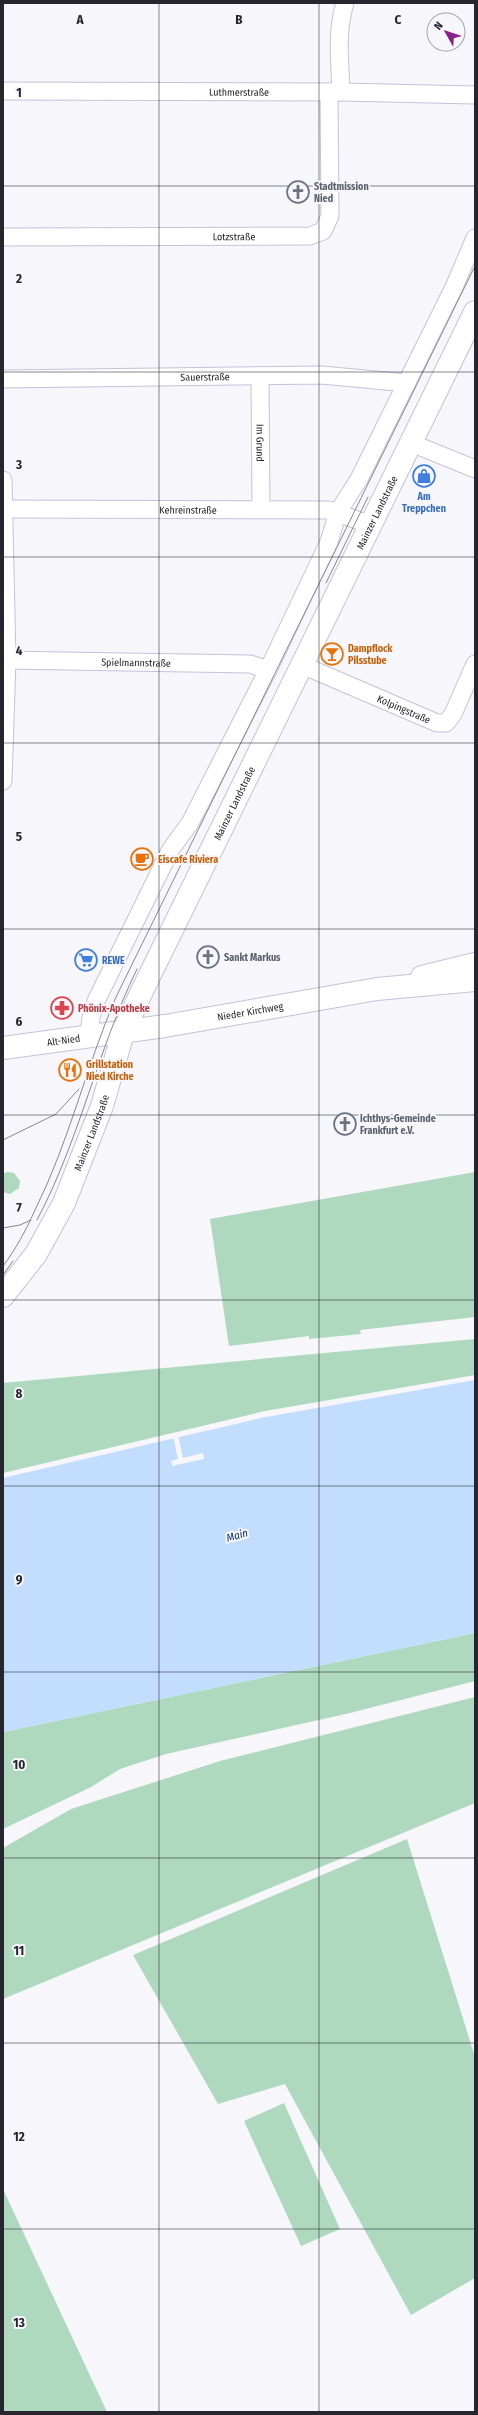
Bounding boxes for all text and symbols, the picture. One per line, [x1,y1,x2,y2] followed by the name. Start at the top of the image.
[75,12,84,27] text: A
[235,12,243,27] text: B
[395,12,402,27] text: C
[426,12,466,52] north arrow
[431,19,446,33] text: N
[16,85,22,100] text: 1
[209,87,269,99] street label: Luthmerstraße
[285,179,311,205] church icon: Stadtmission Nied
[314,181,369,205] place label: Stadtmission Nied
[213,231,255,243] street label: Lotzstraße
[15,271,22,286] text: 2
[180,371,230,384] street label: Sauerstraße
[253,424,266,462] street label: Im Grund
[15,457,22,472] text: 3
[411,463,437,489] shop icon: Am Treppchen
[355,474,401,551] street label: Mainzer Landstraße
[402,491,446,515] place label: Am Treppchen
[159,504,217,517] street label: Kehreinstraße
[319,641,345,667] bar icon: Dampflock Pilsstube
[16,643,23,658] text: 4
[348,643,393,667] place label: Dampflock Pilsstube
[101,657,171,670] street label: Spielmannstraße
[375,693,432,726] street label: Kolpingstraße
[212,765,258,842] street label: Mainzer Landstraße
[16,829,22,844] text: 5
[129,846,155,872] cafe icon: Eiscafe Riviera
[158,854,218,866] place label: Eiscafe Riviera
[195,944,221,970] church icon: Sankt Markus
[73,947,99,973] supermarket icon: REWE
[224,952,281,964] place label: Sankt Markus
[102,955,125,967] place label: REWE
[49,995,75,1021] pharmacy icon: Phönix-Apotheke
[217,1000,285,1024] street label: Nieder Kirchweg
[78,1003,150,1015] place label: Phönix-Apotheke
[16,1014,23,1029] text: 6
[46,1033,81,1049] street label: Alt-Nied
[57,1057,83,1083] restaurant icon: Grillstation Nied Kirche
[86,1059,134,1083] place label: Grillstation Nied Kirche
[72,1094,112,1173] street label: Mainzer Landstraße
[332,1111,358,1137] church icon: Ichthys-Gemeinde Frankfurt e.V.
[360,1113,436,1137] place label: Ichthys-Gemeinde Frankfurt e.V.
[16,1200,22,1215] text: 7
[16,1386,23,1401] text: 8
[225,1526,250,1545] water label: Main
[16,1572,23,1587] text: 9
[13,1757,25,1772] text: 10
[14,1943,24,1958] text: 11
[13,2129,25,2144] text: 12
[13,2315,25,2330] text: 13

